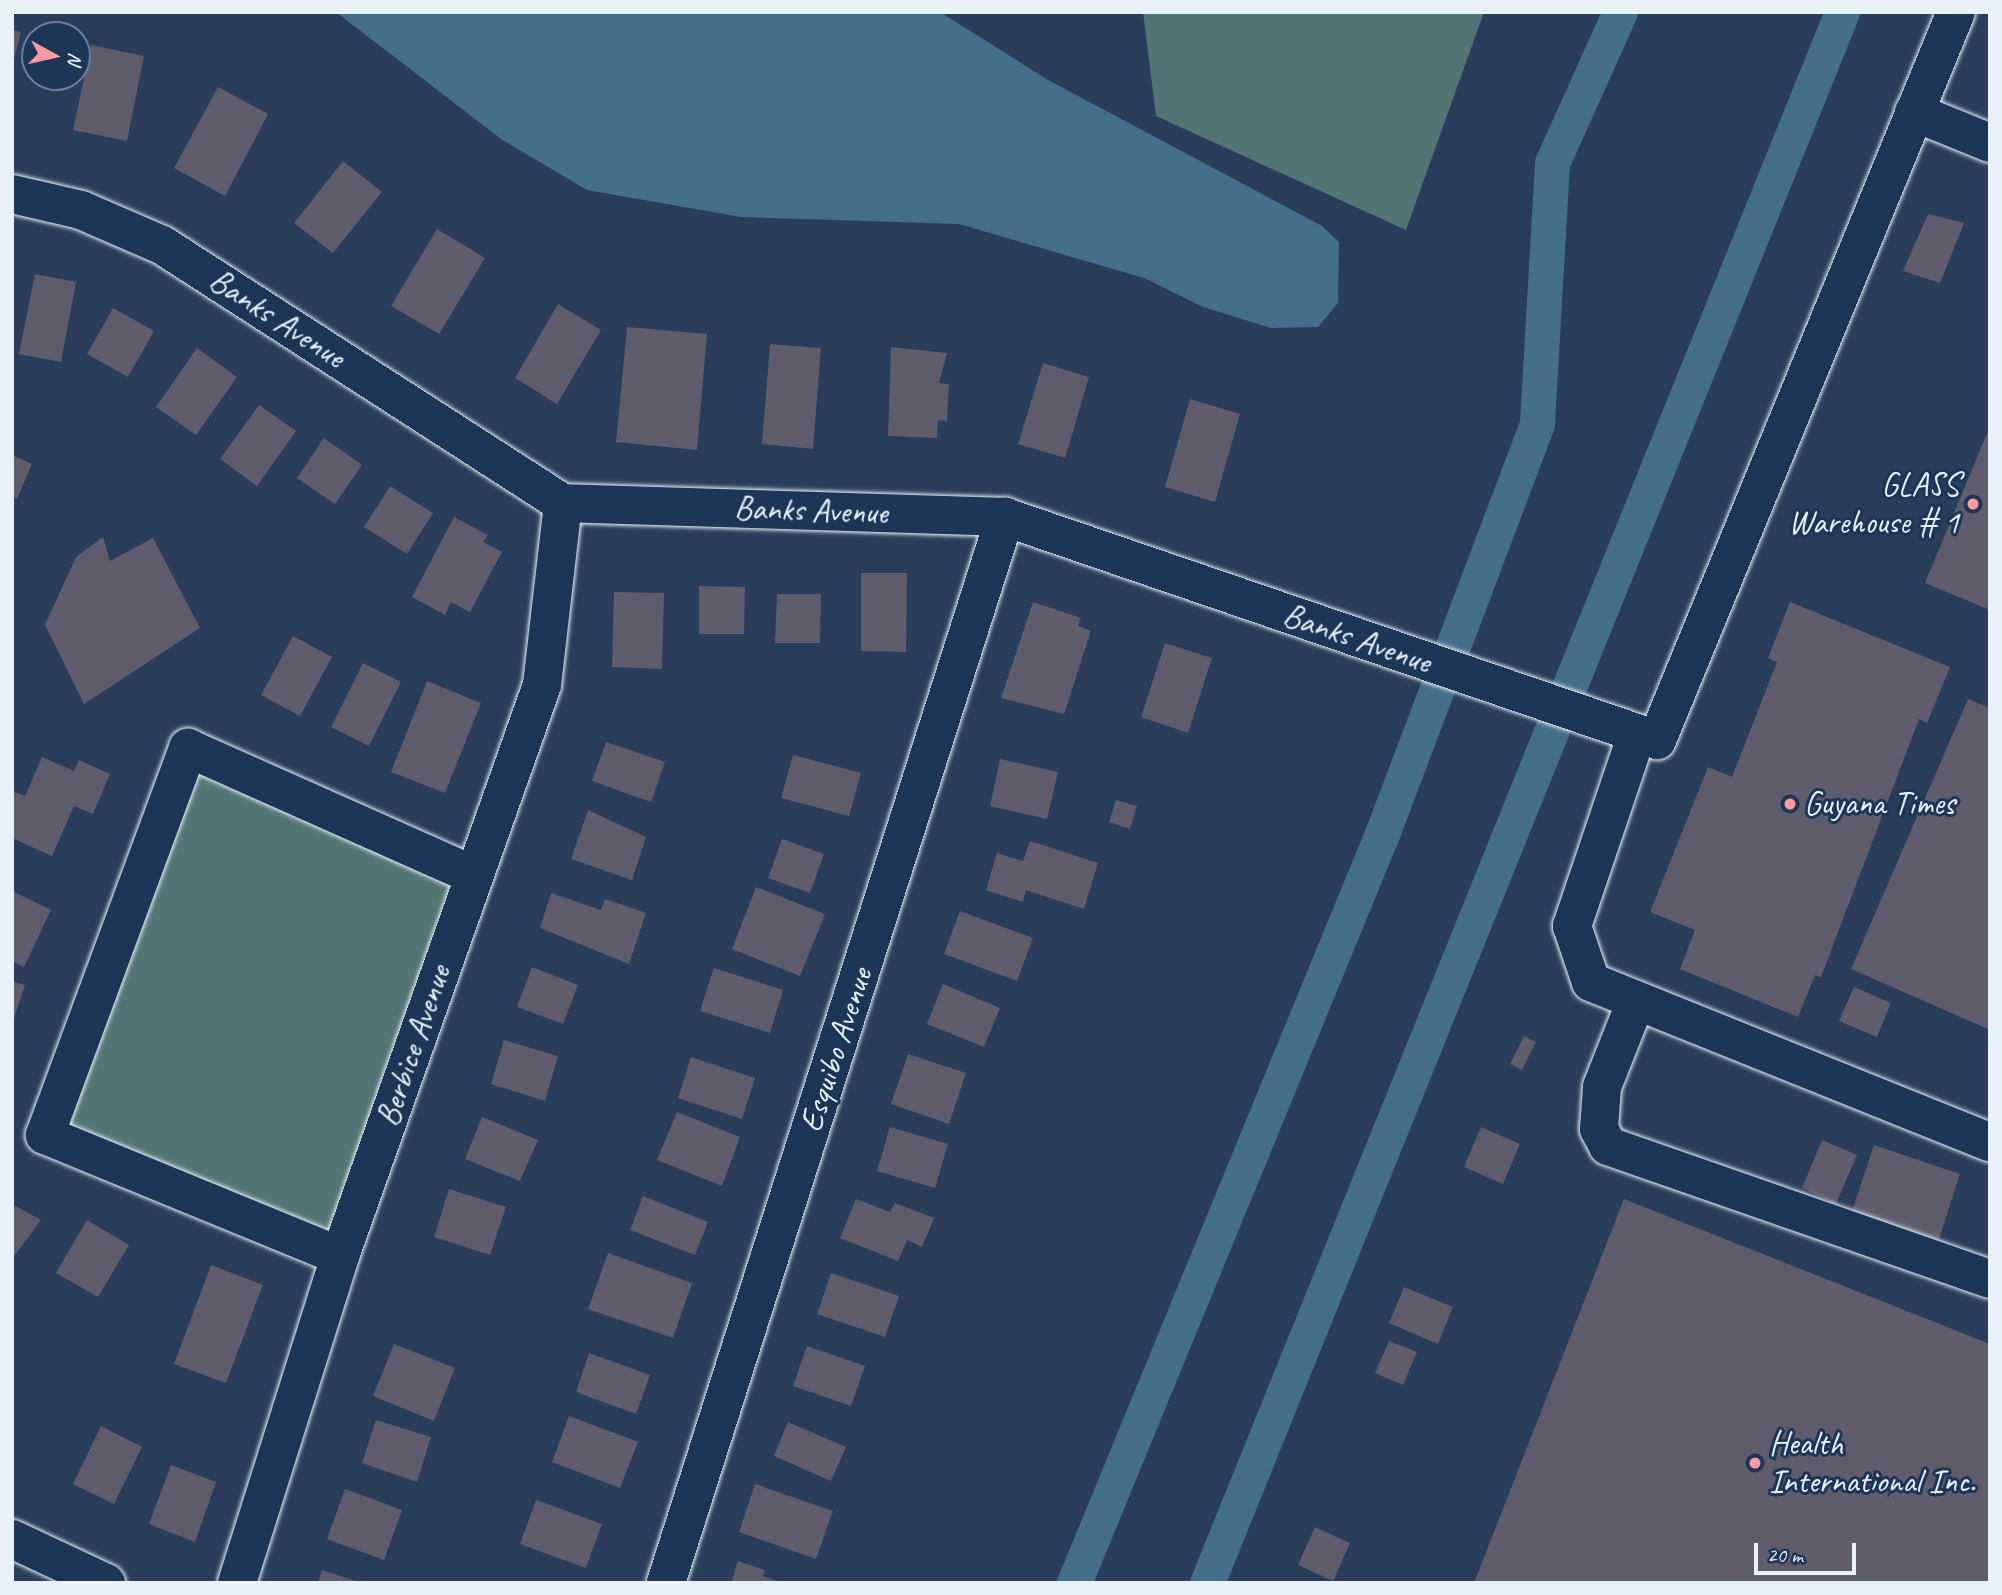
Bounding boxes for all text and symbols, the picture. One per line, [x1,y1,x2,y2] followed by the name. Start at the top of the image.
[21,21,91,91] north arrow
[62,51,88,66] text: N
[202,261,352,377] street label: Banks Avenue
[1788,465,1959,543] place label: GLASS Warehouse # 1
[734,489,888,533] street label: Banks Avenue
[1965,496,1981,512] marker: GLASS Warehouse # 1
[1278,595,1436,683] street label: Banks Avenue
[1804,784,1955,824] place label: Guyana Times
[1782,796,1798,812] marker: Guyana Times
[368,961,460,1131] street label: Berbice Avenue
[791,963,881,1137] street label: Esquibo Avenue
[1769,1424,1975,1502] place label: Health International Inc.
[1747,1455,1763,1471] marker: Health International Inc.
[1757,1528,1858,1572] scale bar
[1767,1542,1803,1568] text: 20 m

